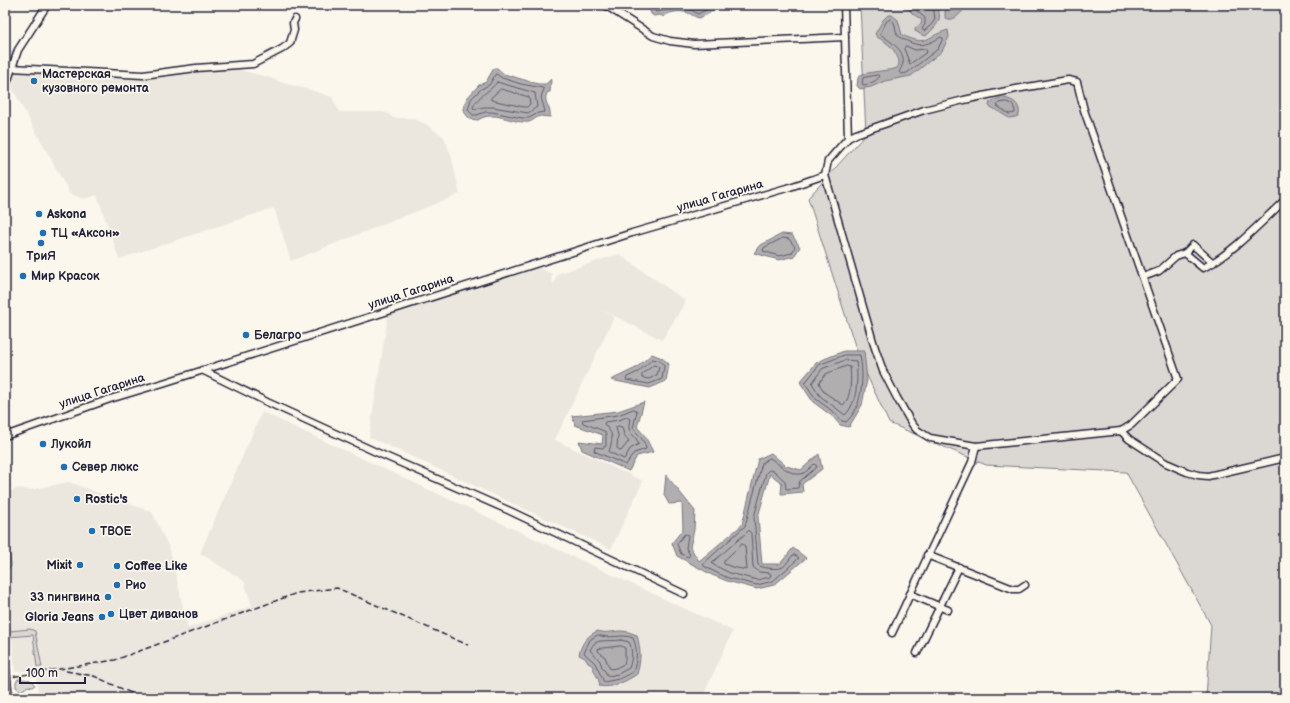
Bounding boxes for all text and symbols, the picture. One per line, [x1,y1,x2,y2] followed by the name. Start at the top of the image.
[42,67,150,96] place label: Мастерская кузовного ремонта
[29,76,39,86] marker: Мастерская кузовного ремонта
[675,177,765,215] street label: улица Гагарина
[46,207,86,222] place label: Askona
[34,209,44,219] marker: Askona
[51,226,120,241] place label: ТЦ «Аксон»
[38,228,48,238] marker: ТЦ «Аксон»
[36,238,46,248] marker: ТриЯ
[26,249,56,264] place label: ТриЯ
[31,269,100,284] place label: Мир Красок
[18,271,28,281] marker: Мир Красок
[366,271,456,313] street label: улица Гагарина
[254,328,302,343] place label: Белагро
[241,330,251,340] marker: Белагро
[57,370,147,412] street label: улица Гагарина
[50,437,91,452] place label: Лукойл
[38,439,48,449] marker: Лукойл
[72,460,139,475] place label: Север люкс
[59,462,69,472] marker: Север люкс
[85,492,128,507] place label: Rostic's
[72,494,82,504] marker: Rostic's
[100,524,132,539] place label: ТВОЕ
[87,526,97,536] marker: ТВОЕ
[46,558,72,573] place label: Mixit
[125,559,188,574] place label: Coffee Like
[75,560,85,570] marker: Mixit
[112,561,122,571] marker: Coffee Like
[125,578,146,593] place label: Рио
[112,580,122,590] marker: Рио
[30,590,101,605] place label: 33 пингвина
[103,592,113,602] marker: 33 пингвина
[119,607,198,622] place label: Цвет диванов
[106,609,116,619] marker: Цвет диванов
[25,610,94,625] place label: Gloria Jeans
[97,612,107,622] marker: Gloria Jeans
[20,659,85,685] scale bar
[26,666,58,681] text: 100 m

